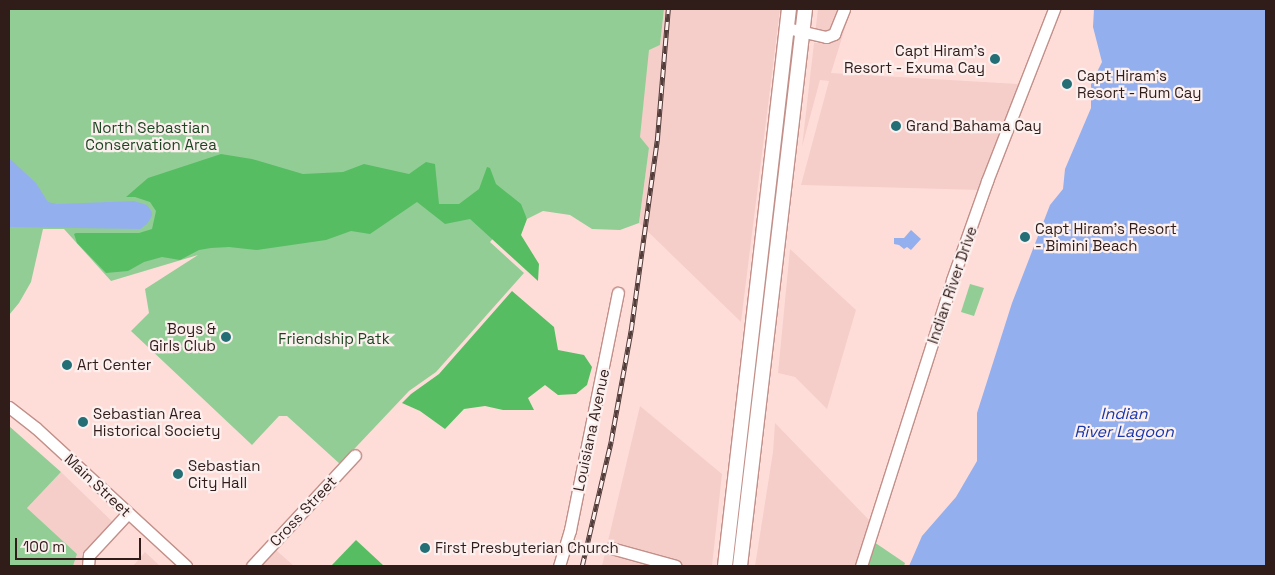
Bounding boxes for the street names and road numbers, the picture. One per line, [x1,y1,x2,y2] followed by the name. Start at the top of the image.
[923,224,981,346] street label: Indian River Drive
[569,367,613,493] street label: Louisiana Avenue
[61,450,135,520] street label: Main Street
[266,472,340,550] street label: Cross Street

